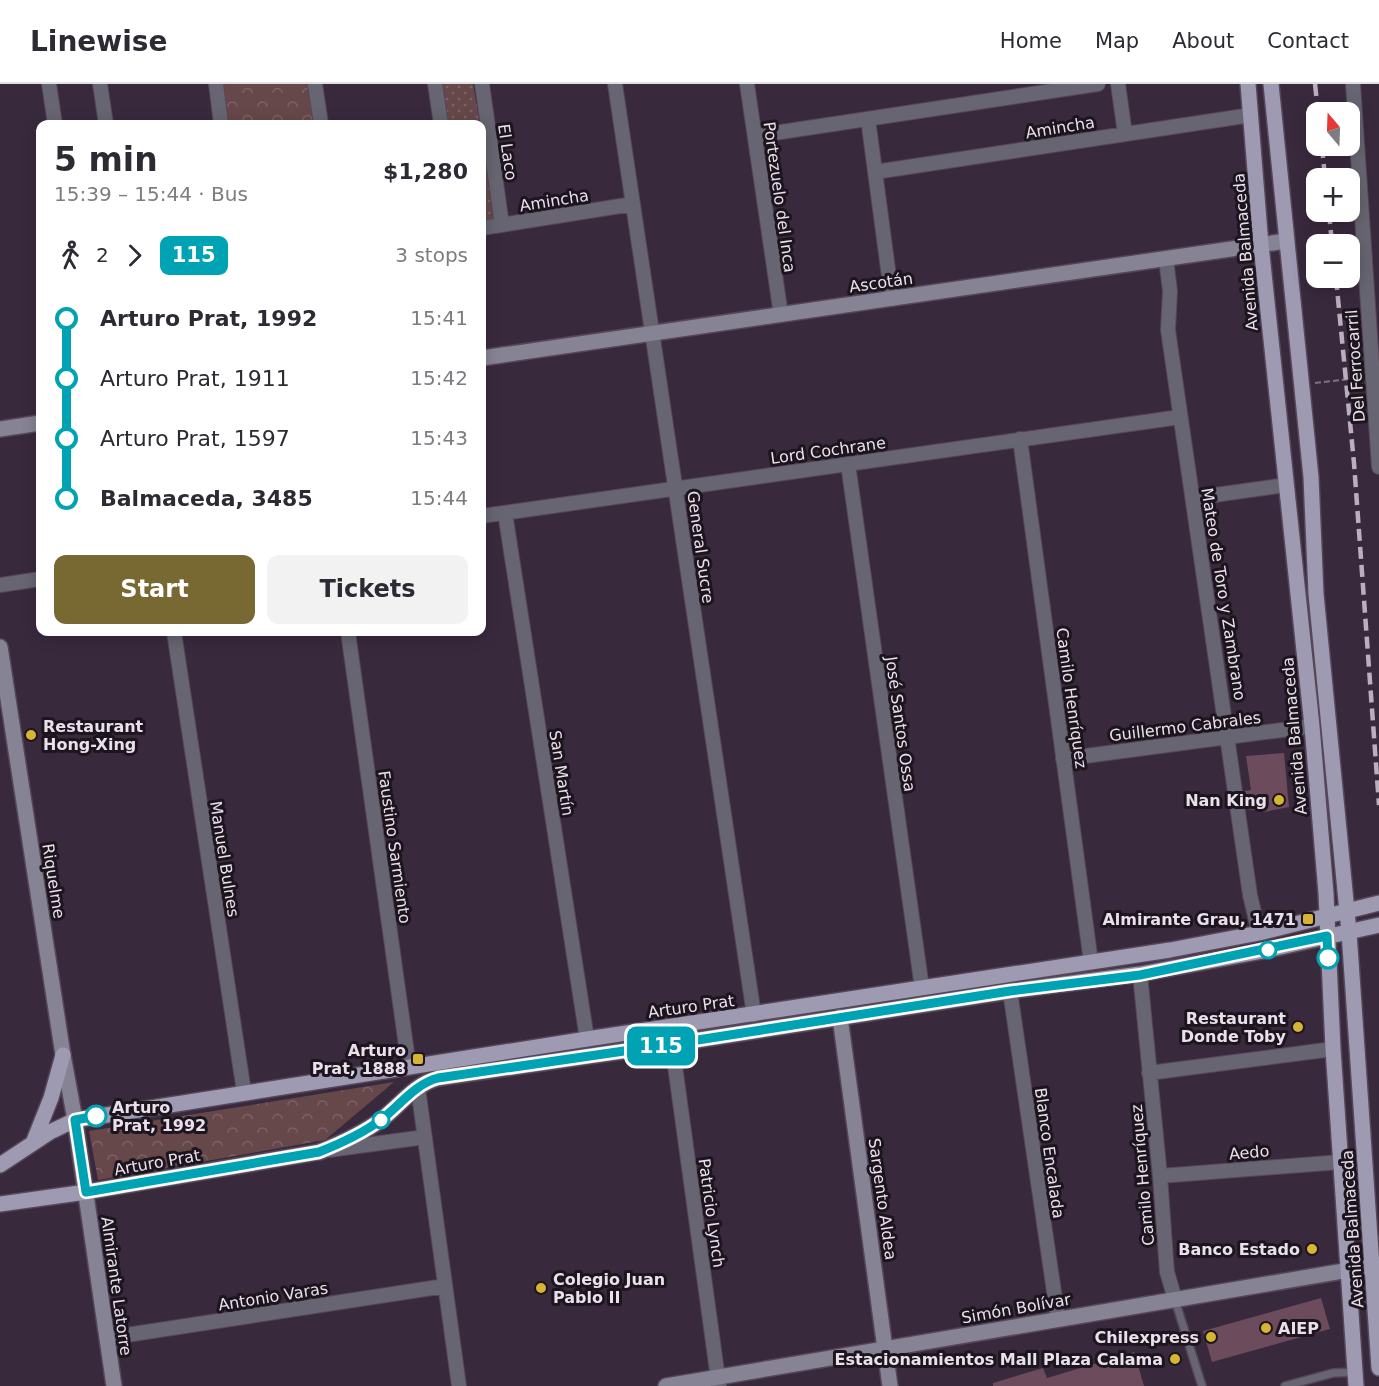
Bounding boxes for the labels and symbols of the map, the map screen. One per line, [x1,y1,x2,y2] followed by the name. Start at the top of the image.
[1306,102,1360,156] north arrow
[1024,113,1096,142] street label: Amincha
[760,120,800,274] street label: Portezuelo del Inca
[494,123,521,182] street label: El Laco
[1229,172,1262,332] street label: Avenida Balmaceda
[518,186,590,215] street label: Amincha
[848,269,914,296] street label: Ascotán
[1342,309,1369,423] street label: Del Ferrocarril
[769,433,887,468] street label: Lord Cochrane
[1197,486,1250,702] street label: Mateo de Toro y Zambrano
[683,490,718,604] street label: General Sucre
[1052,626,1091,770] street label: Camilo Henríquez
[881,654,919,793] street label: José Santos Ossa
[1278,656,1311,816] street label: Avenida Balmaceda
[1108,708,1262,745] street label: Guillermo Cabrales
[43,717,144,754] place label: Restaurant Hong-Xing
[24,728,38,742] marker: Restaurant Hong-Xing
[545,729,578,817] street label: San Martín
[374,769,415,925] street label: Faustino Sarmiento
[1185,791,1267,810] place label: Nan King
[1272,793,1286,807] marker: Nan King
[206,800,243,918] street label: Manuel Bulnes
[38,842,69,920] street label: Riquelme
[1102,910,1296,929] place label: Almirante Grau, 1471
[1301,912,1315,926] marker: Almirante Grau, 1471
[1259,941,1277,959] unlabelled marker
[1317,947,1339,969] unlabelled marker
[647,991,735,1022] street label: Arturo Prat
[1181,1009,1287,1046] place label: Restaurant Donde Toby
[1291,1020,1305,1034] marker: Restaurant Donde Toby
[626,1026,696,1066] line badge: 115
[312,1041,406,1078] place label: Arturo Prat, 1888
[411,1052,425,1066] marker: Arturo Prat, 1888
[1031,1086,1068,1220] street label: Blanco Encalada
[112,1098,206,1135] place label: Arturo Prat, 1992
[1127,1103,1158,1246] street label: Camilo Henríquez
[85,1105,107,1127] marker: Arturo Prat, 1992
[372,1111,390,1129] unlabelled marker
[865,1137,900,1261] street label: Sargento Aldea
[1228,1141,1270,1164] street label: Aedo
[113,1146,202,1179] street label: Arturo Prat
[1338,1149,1367,1309] street label: Avenida Balmaceda
[694,1157,729,1269] street label: Patricio Lynch
[97,1215,136,1357] street label: Almirante Latorre
[1178,1240,1300,1259] place label: Banco Estado
[1305,1242,1319,1256] marker: Banco Estado
[553,1270,665,1307] place label: Colegio Juan Pablo II
[217,1278,329,1315] street label: Antonio Varas
[534,1281,548,1295] marker: Colegio Juan Pablo II
[960,1289,1073,1327] street label: Simón Bolívar
[1278,1319,1319,1338] place label: AIEP
[1259,1321,1273,1335] marker: AIEP
[1094,1328,1199,1347] place label: Chilexpress
[1204,1330,1218,1344] marker: Chilexpress
[835,1350,1163,1369] place label: Estacionamientos Mall Plaza Calama
[1168,1352,1182,1366] marker: Estacionamientos Mall Plaza Calama

